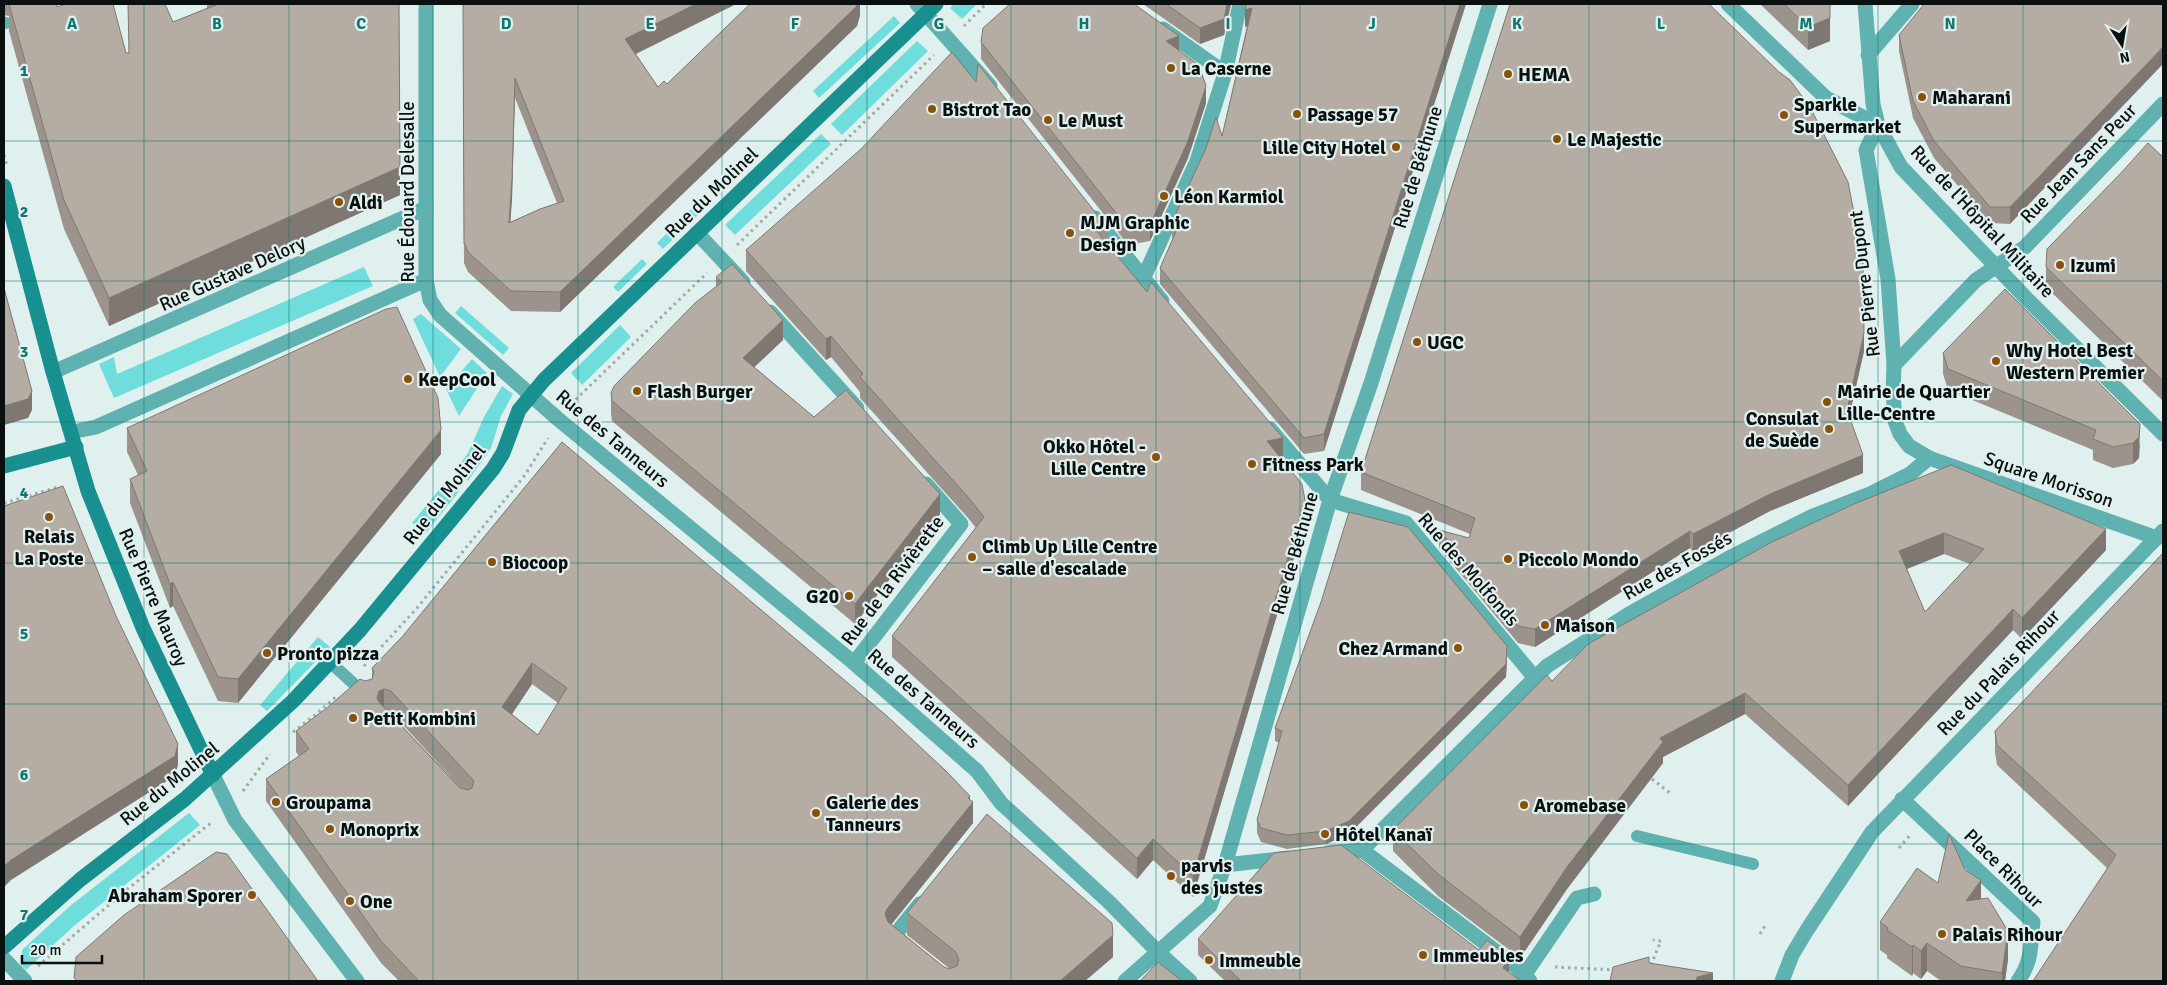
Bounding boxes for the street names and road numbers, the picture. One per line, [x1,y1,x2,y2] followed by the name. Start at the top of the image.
[2015,99,2142,229] street label: Rue Jean Sans Peur
[396,101,420,283] street label: Rue Édouard Delesalle
[1388,103,1448,232] street label: Rue de Béthune
[1905,140,2059,303] street label: Rue de l'Hôpital Militaire
[660,142,764,243] street label: Rue du Molinel
[1844,209,1886,359] street label: Rue Pierre Dupont
[156,231,309,317] street label: Rue Gustave Delory
[551,384,674,493] street label: Rue des Tanneurs
[398,440,491,550] street label: Rue du Molinel
[1981,447,2117,513] street label: Square Morisson
[1266,489,1324,618] street label: Rue de Béthune
[1412,508,1524,631] street label: Rue des Molfonds
[836,511,949,650] street label: Rue de la Rivièrette
[113,524,193,670] street label: Rue Pierre Mauroy
[1619,526,1736,606] street label: Rue des Fossés
[1932,604,2065,741] street label: Rue du Palais Rihour
[862,644,984,754] street label: Rue des Tanneurs
[115,736,224,831] street label: Rue du Molinel
[1959,824,2048,913] street label: Place Rihour

